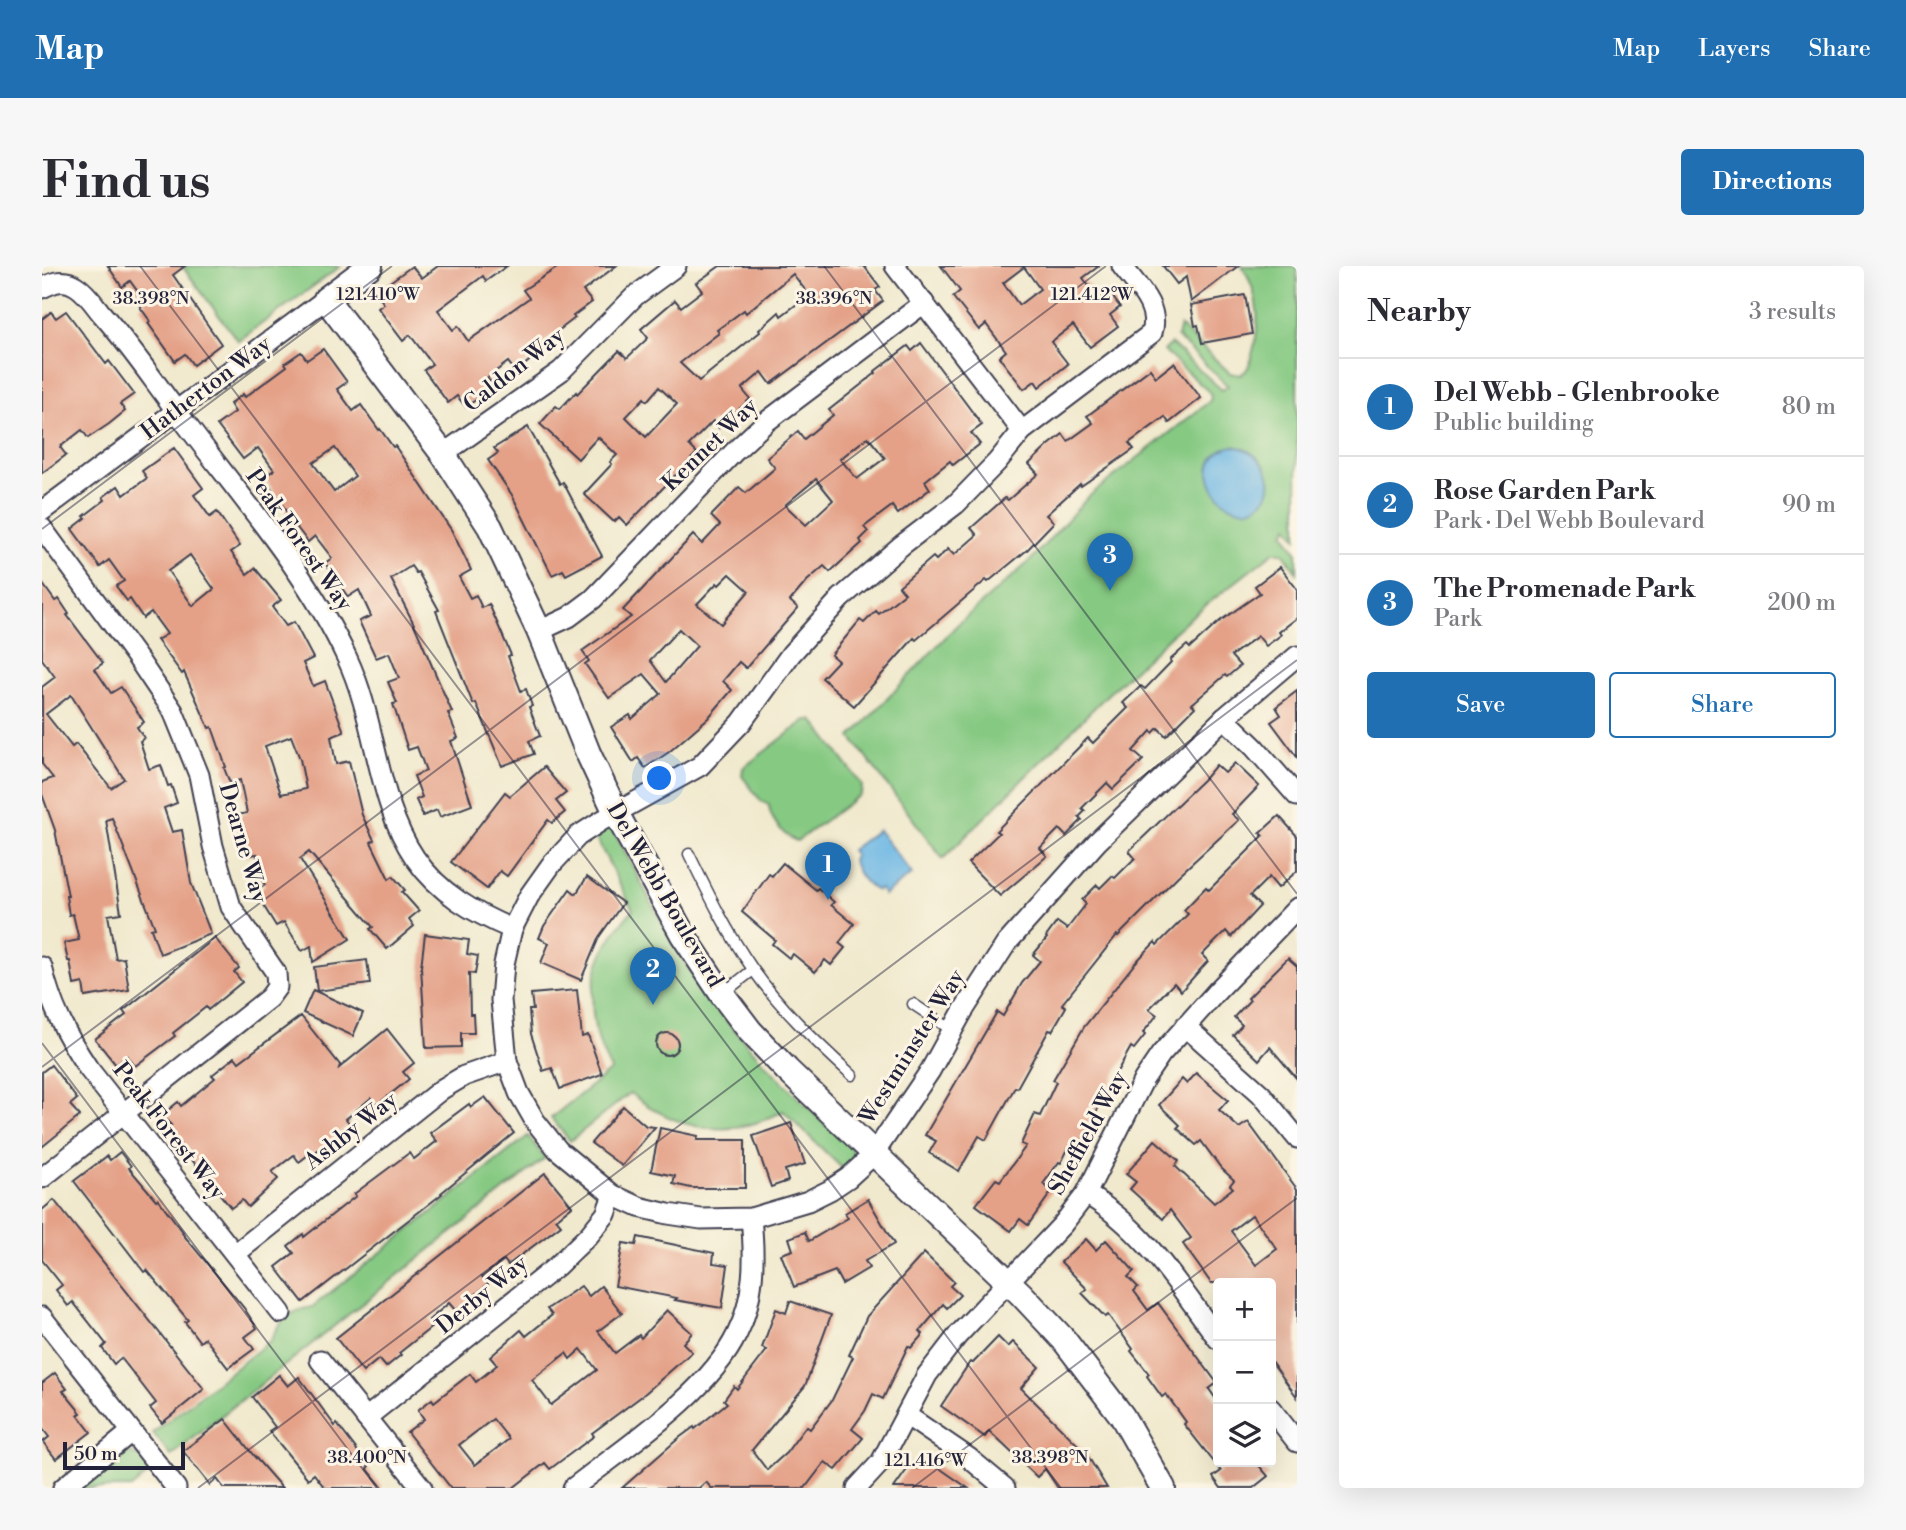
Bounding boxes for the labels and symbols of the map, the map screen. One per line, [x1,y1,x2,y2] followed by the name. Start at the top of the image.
[336,283,420,306] text: 121.410°W
[1051,283,1134,306] text: 121.412°W
[113,287,190,310] text: 38.398°N
[796,287,873,310] text: 38.396°N
[458,321,571,418] street label: Caldon Way
[135,329,277,446] street label: Hatherton Way
[656,392,764,498] street label: Kennet Way
[240,463,359,617] street label: Peak Forest Way
[1087,533,1133,591] pin: 3
[642,761,676,795] your location
[213,780,274,907] street label: Dearne Way
[601,797,729,993] street label: Del Webb Boulevard
[805,842,851,900] pin: 1
[630,947,676,1005] pin: 2
[853,964,971,1130] street label: Westminster Way
[107,1057,232,1206] street label: Peak Forest Way
[1042,1065,1134,1200] street label: Sheffield Way
[298,1086,404,1177] street label: Ashby Way
[430,1249,534,1340] street label: Derby Way
[63,1439,186,1471] scale bar
[327,1446,407,1469] text: 38.400°N
[1012,1446,1089,1469] text: 38.398°N
[885,1449,968,1472] text: 121.416°W

